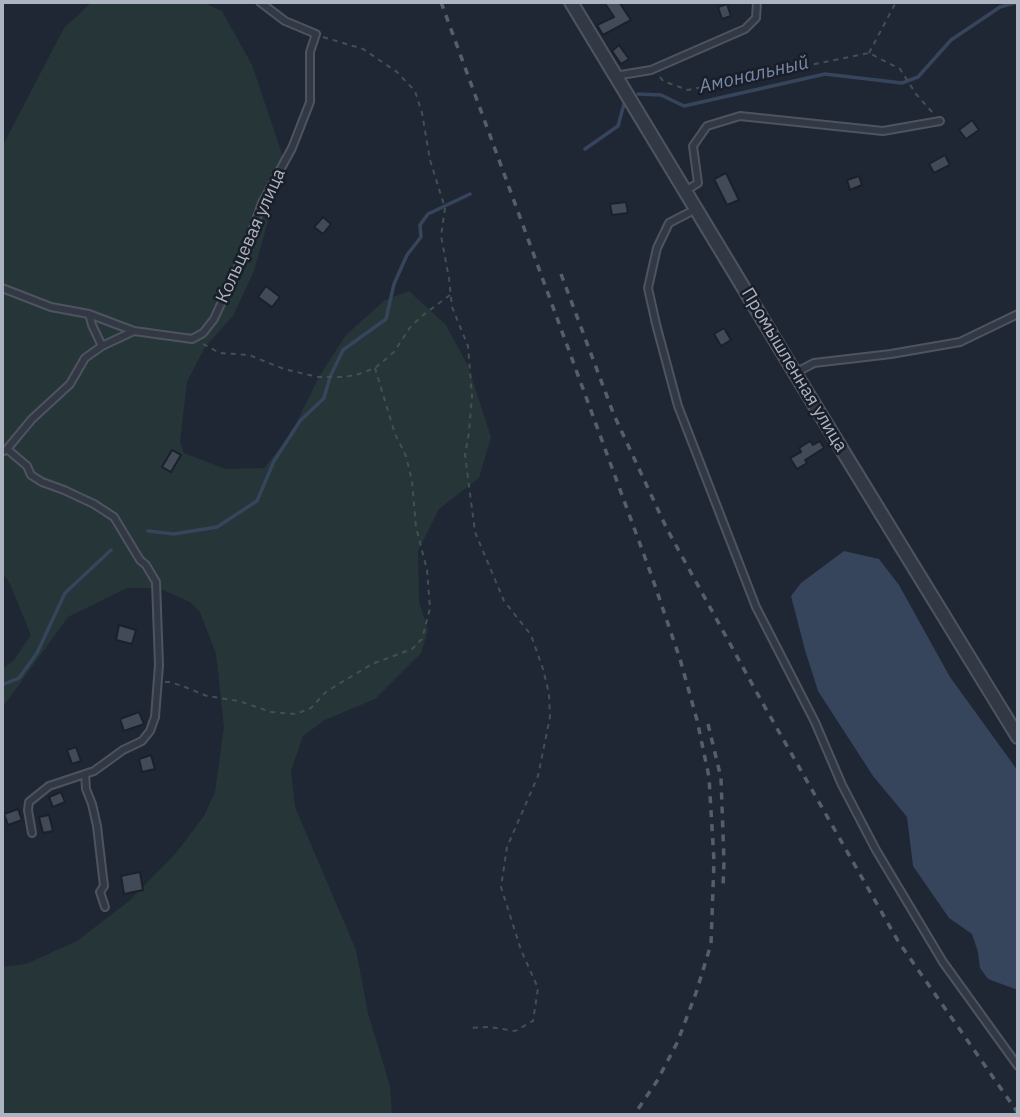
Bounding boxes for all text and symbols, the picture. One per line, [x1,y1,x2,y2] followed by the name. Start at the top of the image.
[697,51,811,99] water label: Амональный
[212,165,290,307] street label: Кольцевая улица
[736,284,852,456] street label: Промышленная улица

